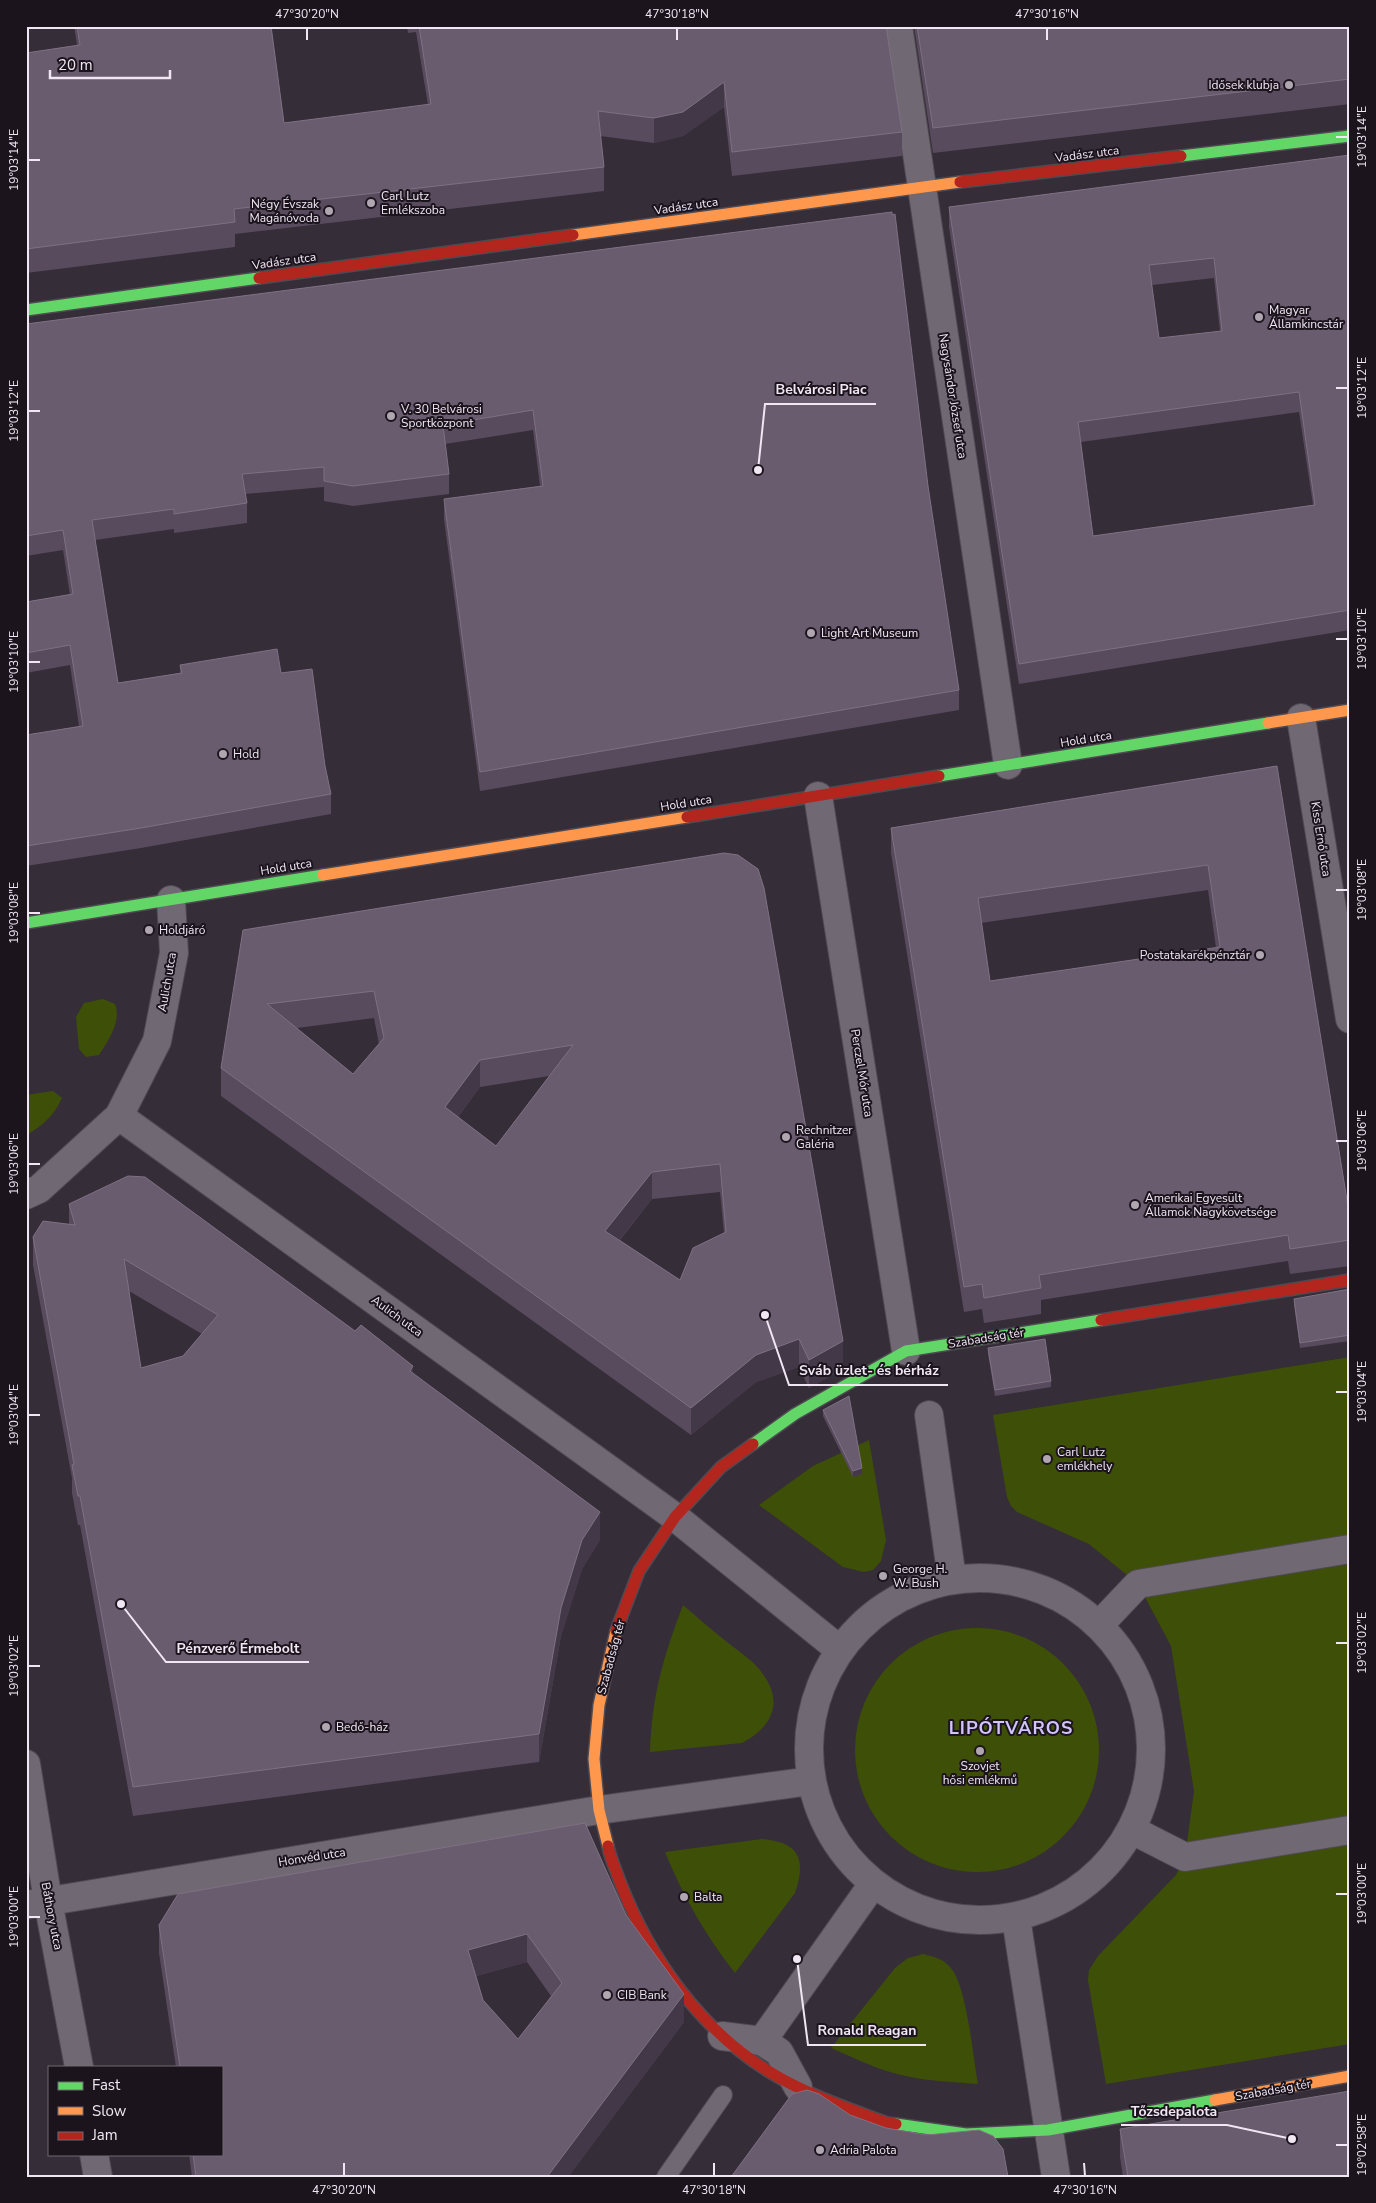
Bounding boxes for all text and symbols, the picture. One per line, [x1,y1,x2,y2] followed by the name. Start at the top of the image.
[275,6,339,22] text: 47°30'20"N
[645,6,709,22] text: 47°30'18"N
[1015,6,1079,22] text: 47°30'16"N
[50,48,170,80] scale bar
[58,55,93,75] text: 20 m
[1209,77,1279,93] place label: Idősek klubja
[1283,79,1295,91] marker: Idősek klubja
[1354,106,1370,168] text: 19°03'14"E
[6,129,22,191] text: 19°03'14"E
[1053,142,1120,166] street label: Vadász utca
[381,188,445,218] place label: Carl Lutz Emlékszoba
[652,194,719,219] street label: Vadász utca
[249,196,320,226] place label: Négy Évszak Magánóvoda
[365,197,377,209] marker: Carl Lutz Emlékszoba
[323,205,335,217] marker: Négy Évszak Magánóvoda
[250,249,317,274] street label: Vadász utca
[1269,302,1344,332] place label: Magyar Államkincstár
[1253,311,1265,323] marker: Magyar Államkincstár
[935,332,971,460] street label: Nagysándor József utca
[1354,357,1370,419] text: 19°03'12"E
[765,375,876,404] callout: Belvárosi Piac
[6,380,22,442] text: 19°03'12"E
[776,380,867,399] text: Belvárosi Piac
[400,401,482,431] place label: V. 30 Belvárosi Sportközpont
[385,410,397,422] marker: V. 30 Belvárosi Sportközpont
[1354,608,1370,670] text: 19°03'10"E
[821,625,918,641] place label: Light Art Museum
[805,627,817,639] marker: Light Art Museum
[6,631,22,693] text: 19°03'10"E
[1059,727,1113,751] street label: Hold utca
[233,746,259,762] place label: Hold
[217,748,229,760] marker: Hold
[659,791,713,815] street label: Hold utca
[1307,800,1335,878] street label: Kiss Ernő utca
[259,855,313,879] street label: Hold utca
[1354,859,1370,921] text: 19°03'08"E
[6,882,22,944] text: 19°03'08"E
[159,922,206,938] place label: Holdjáró
[143,924,155,936] marker: Holdjáró
[1140,947,1251,963] place label: Postatakarékpénztár
[1254,949,1266,961] marker: Postatakarékpénztár
[154,951,180,1013] street label: Aulich utca
[847,1028,877,1118] street label: Perczel Mór utca
[1354,1110,1370,1172] text: 19°03'06"E
[796,1122,853,1152] place label: Rechnitzer Galéria
[780,1131,792,1143] marker: Rechnitzer Galéria
[6,1133,22,1195] text: 19°03'06"E
[1145,1190,1276,1220] place label: Amerikai Egyesült Államok Nagykövetsége
[1129,1199,1141,1211] marker: Amerikai Egyesült Államok Nagykövetsége
[368,1292,426,1340] street label: Aulich utca
[947,1324,1026,1352] street label: Szabadság tér
[789,1356,948,1385] callout: Sváb üzlet- és bérház
[799,1361,939,1380] text: Sváb üzlet- és bérház
[1354,1361,1370,1423] text: 19°03'04"E
[6,1384,22,1446] text: 19°03'04"E
[1057,1444,1113,1474] place label: Carl Lutz emlékhely
[1041,1453,1053,1465] marker: Carl Lutz emlékhely
[893,1561,947,1591] place label: George H. W. Bush
[877,1570,889,1582] marker: George H. W. Bush
[1354,1612,1370,1674] text: 19°03'02"E
[593,1617,629,1696] street label: Szabadság tér
[166,1633,309,1662] callout: Pénzverő Érmebolt
[6,1635,22,1697] text: 19°03'02"E
[177,1639,300,1658] text: Pénzverő Érmebolt
[949,1716,1073,1740] district label: LIPÓTVÁROS
[336,1719,389,1735] place label: Bedő-ház
[320,1721,332,1733] marker: Bedő-ház
[974,1745,986,1757] marker: Szovjet hősi emlékmű
[943,1758,1017,1788] place label: Szovjet hősi emlékmű
[277,1844,347,1870] street label: Honvéd utca
[1354,1863,1370,1925] text: 19°03'00"E
[38,1881,66,1951] street label: Báthory utca
[6,1886,22,1948] text: 19°03'00"E
[694,1889,722,1905] place label: Balta
[678,1891,690,1903] marker: Balta
[617,1987,668,2003] place label: CIB Bank
[601,1989,613,2001] marker: CIB Bank
[808,2016,926,2045] callout: Ronald Reagan
[818,2021,916,2040] text: Ronald Reagan
[48,2066,222,2156] legend
[92,2075,121,2095] text: Fast
[1234,2075,1313,2105] street label: Szabadság tér
[1121,2096,1227,2125] callout: Tőzsdepalota
[92,2101,127,2121] text: Slow
[1131,2102,1217,2121] text: Tőzsdepalota
[1354,2114,1370,2176] text: 19°02'58"E
[91,2125,118,2145] text: Jam
[830,2142,897,2158] place label: Adria Palota
[814,2144,826,2156] marker: Adria Palota
[312,2182,376,2198] text: 47°30'20"N
[682,2182,746,2198] text: 47°30'18"N
[1053,2182,1117,2198] text: 47°30'16"N

